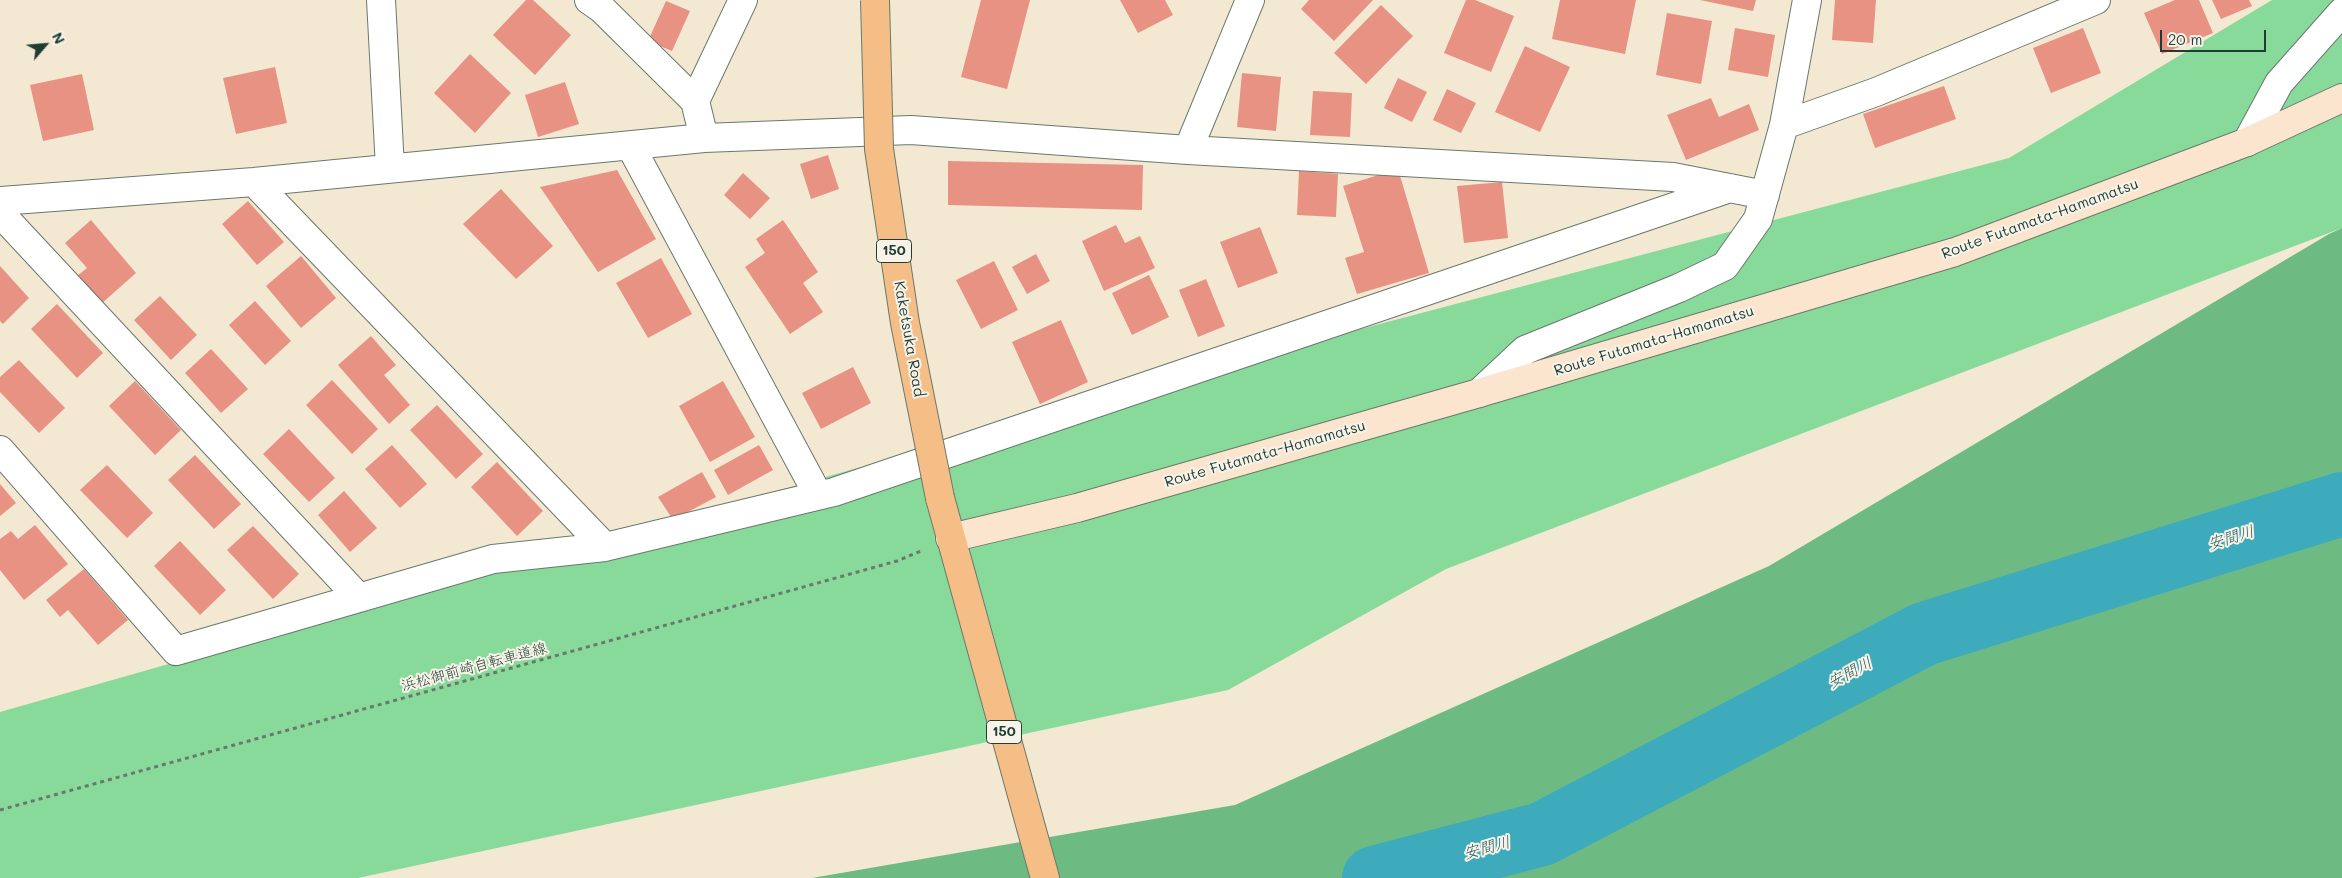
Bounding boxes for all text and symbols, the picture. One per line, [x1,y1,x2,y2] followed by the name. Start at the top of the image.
[20,20,70,70] north arrow
[2162,20,2268,52] scale bar
[48,29,70,47] text: N
[2168,29,2202,49] text: 20 m
[1939,175,2141,263] street label: Route Futamata-Hamamatsu
[876,240,912,262] road number: 150
[890,280,928,398] street label: Kaketsuka Road
[1552,302,1756,380] street label: Route Futamata-Hamamatsu
[1162,417,1368,491] street label: Route Futamata-Hamamatsu
[2205,522,2257,554] water label: 安間川
[399,639,549,695] street label: 浜松御前崎自転車道線
[1824,653,1876,693] water label: 安間川
[986,720,1022,744] road number: 150
[1461,833,1513,863] water label: 安間川

